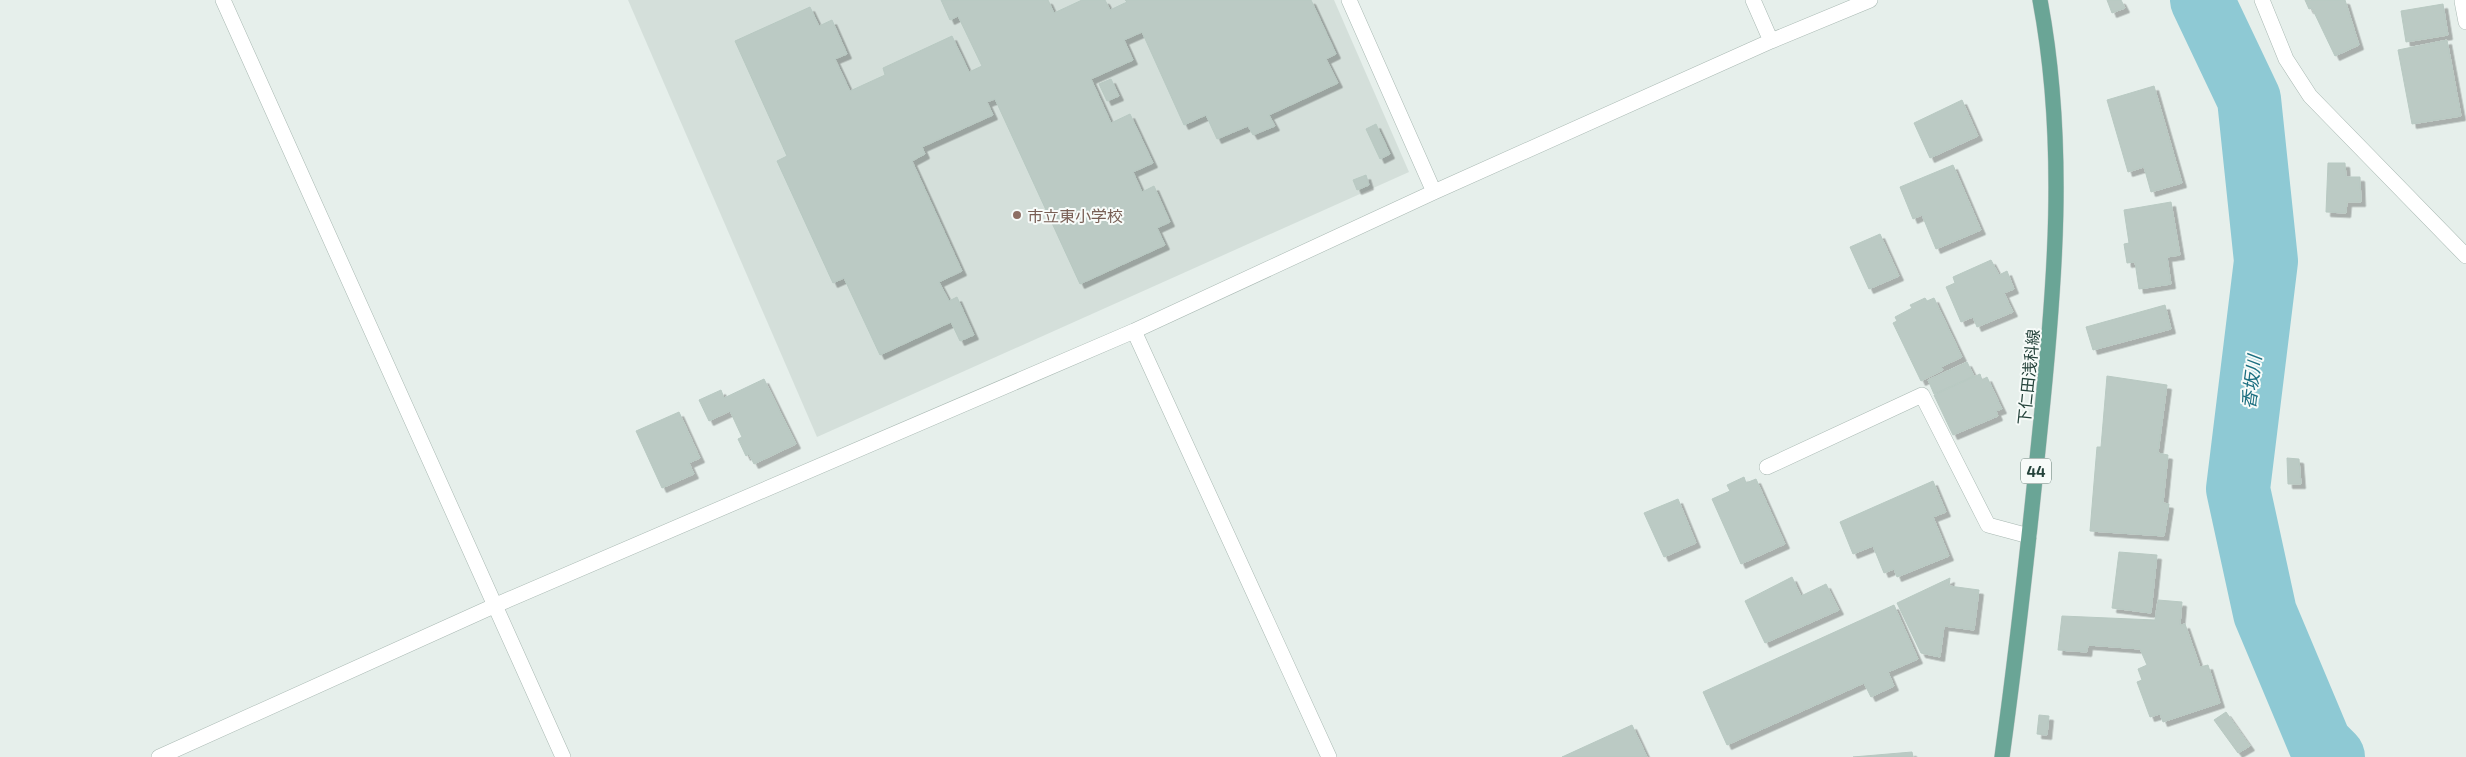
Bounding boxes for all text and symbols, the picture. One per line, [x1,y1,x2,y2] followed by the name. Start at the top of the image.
[1027,206,1123,225] place label: 市立東小学校
[1011,209,1023,221] marker: 市立東小学校
[2014,328,2042,426] street label: 下仁田浅科線
[2237,352,2265,410] water label: 香坂川
[2021,458,2051,484] road number: 44

